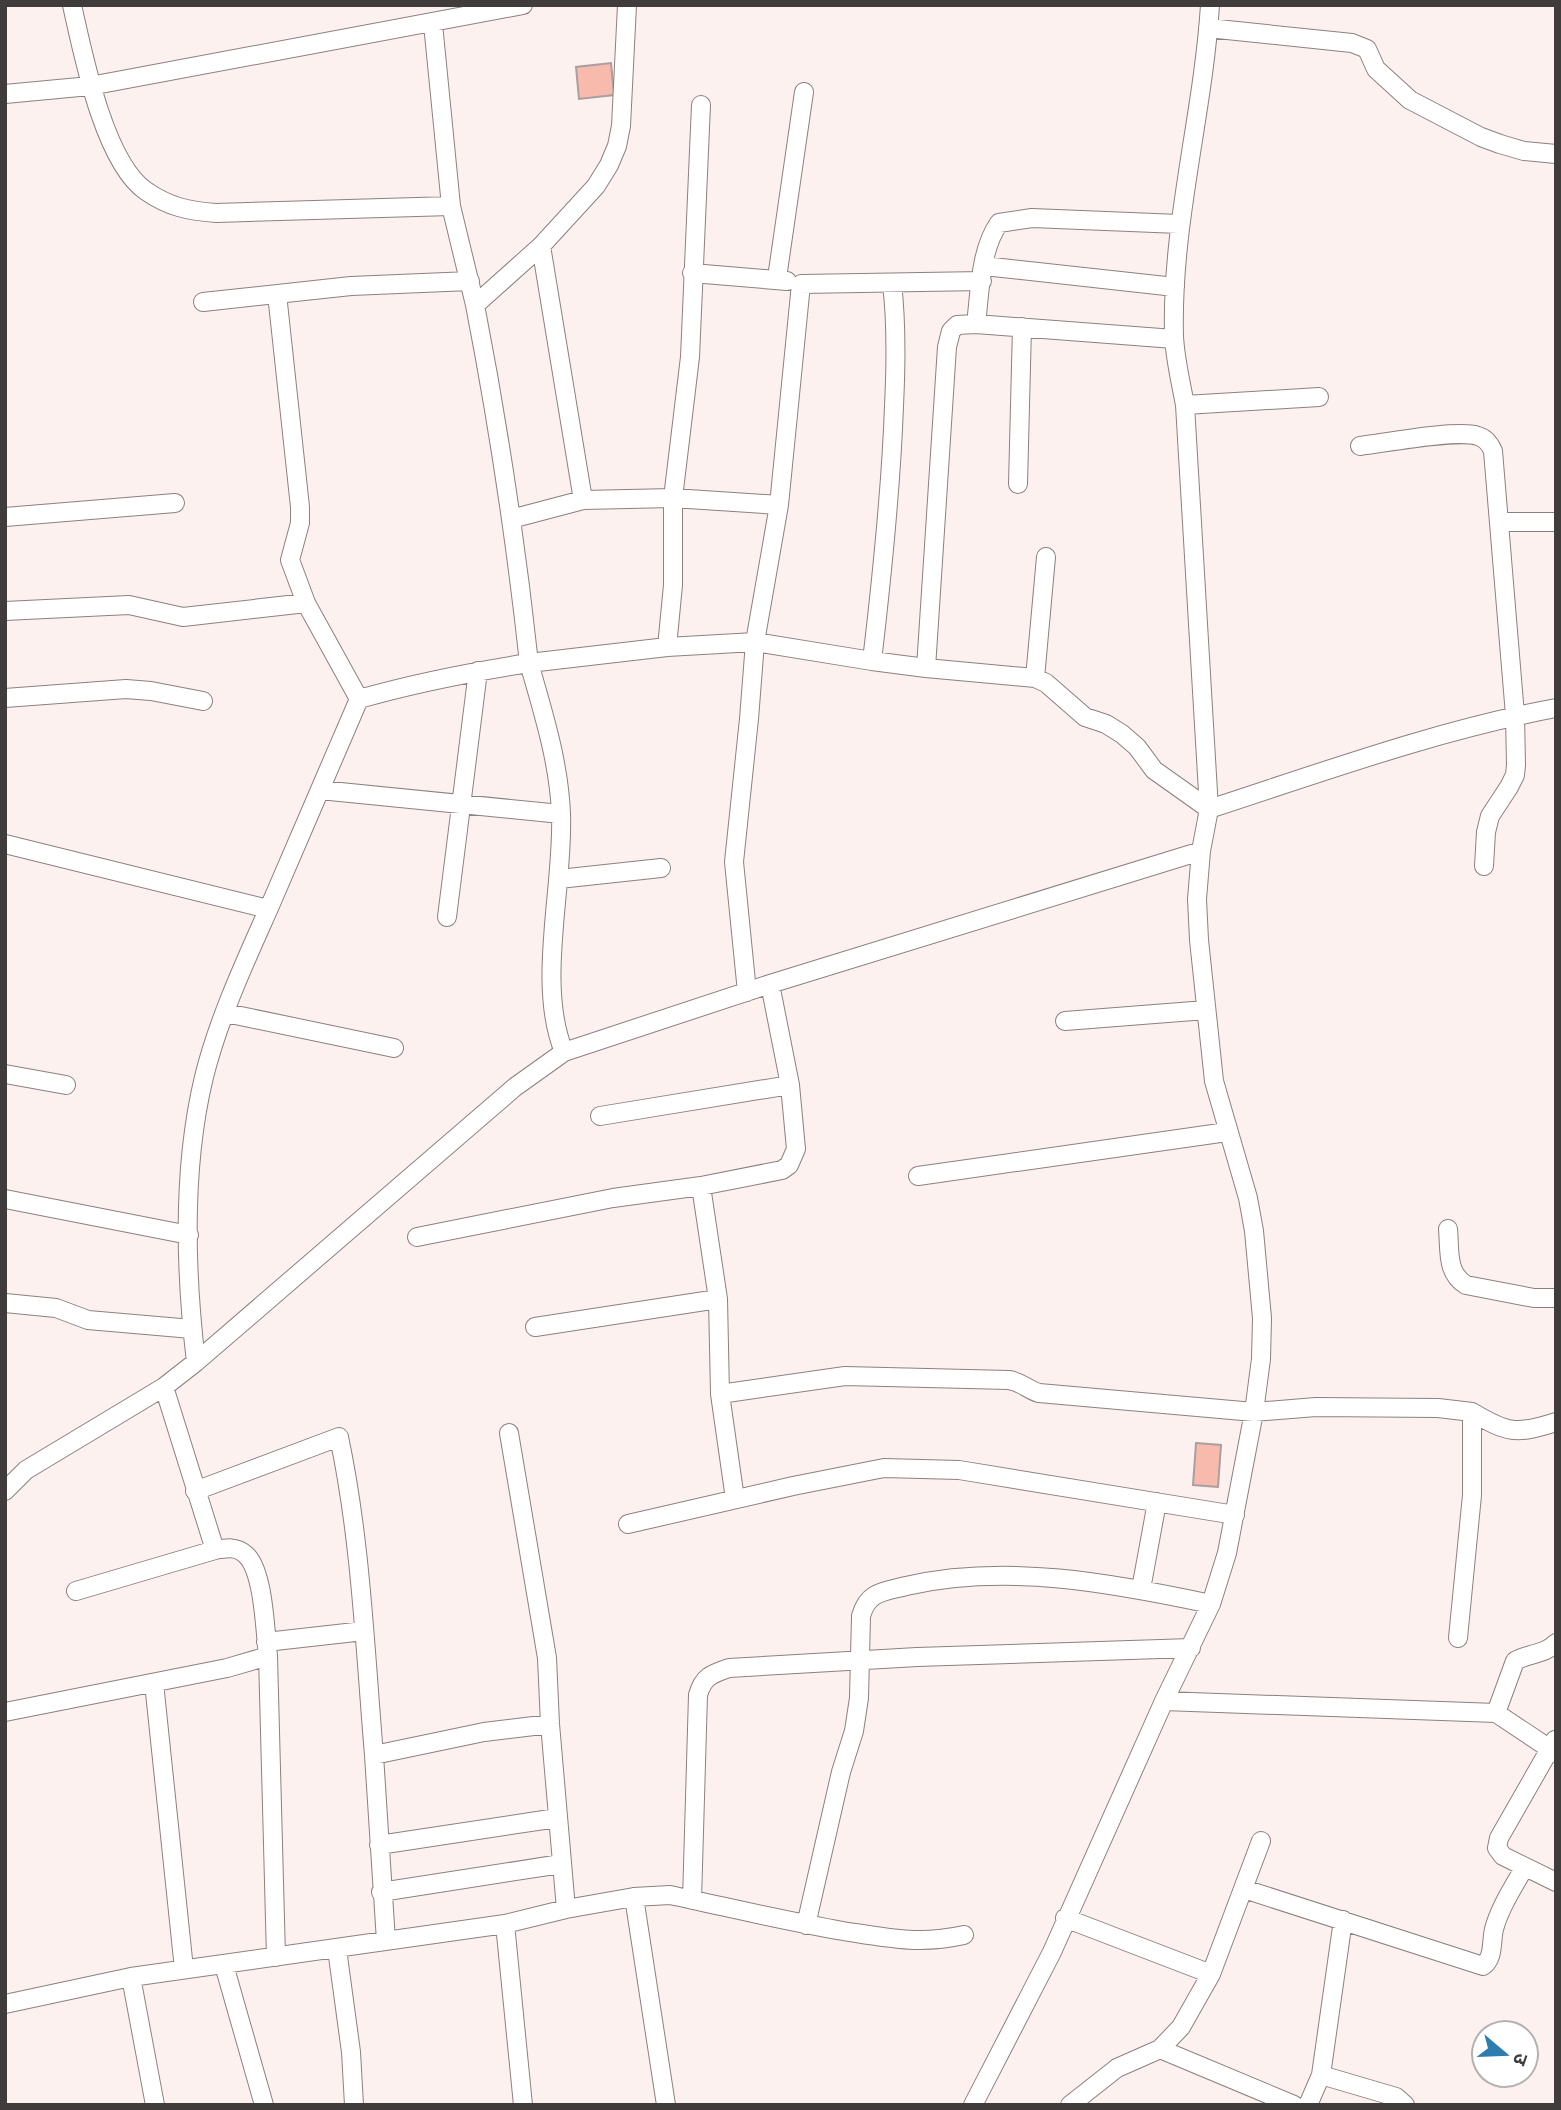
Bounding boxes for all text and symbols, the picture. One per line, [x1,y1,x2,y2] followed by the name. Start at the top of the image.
[1470,2019,1540,2089] north arrow
[1509,2051,1534,2070] text: उ

